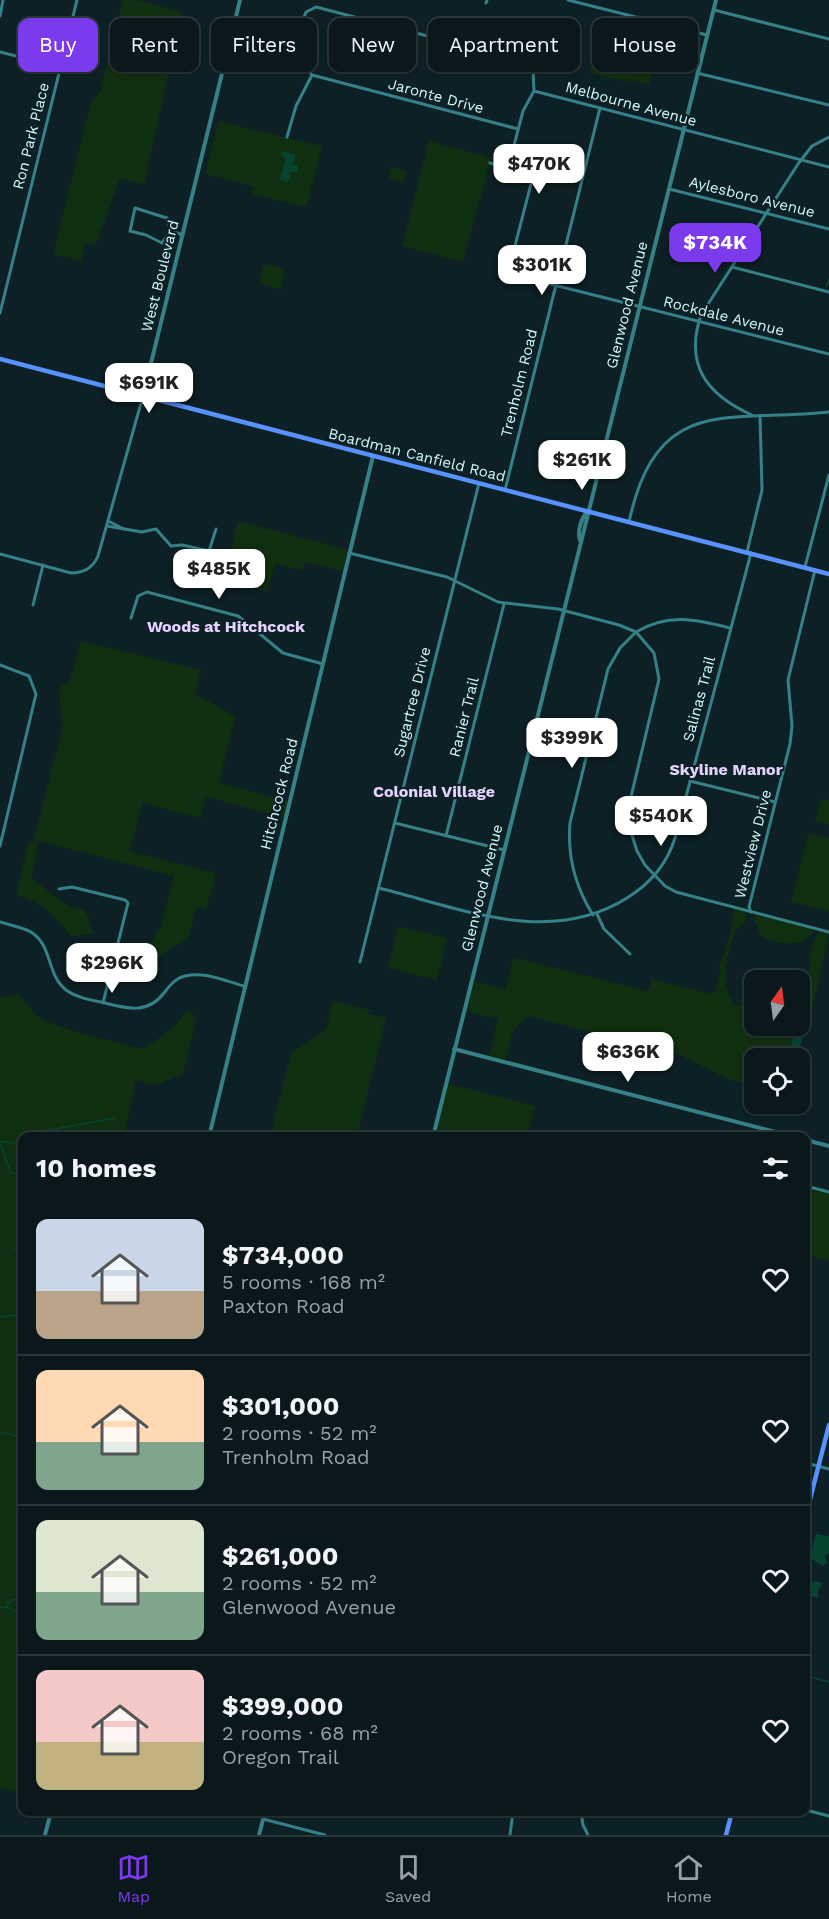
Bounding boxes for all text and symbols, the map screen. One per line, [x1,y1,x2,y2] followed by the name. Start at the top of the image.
[18,18,98,72] chip: Buy
[110,18,199,72] chip: Rent
[211,18,317,72] chip: Filters
[329,18,416,72] chip: New
[428,18,580,72] chip: Apartment
[592,18,698,72] chip: House
[386,75,486,117] street label: Jaronte Drive
[563,78,699,130] street label: Melbourne Avenue
[9,81,53,191] street label: Ron Park Place
[497,144,581,195] pin: $470K
[507,151,571,175] text: $470K
[687,173,817,221] street label: Aylesboro Avenue
[137,218,183,334] street label: West Boulevard
[673,223,757,274] pin: $734K
[683,230,747,254] text: $734K
[602,239,652,371] street label: Glenwood Avenue
[500,245,584,296] pin: $301K
[512,252,572,276] text: $301K
[662,292,786,340] street label: Rockdale Avenue
[497,327,541,439] street label: Trenholm Road
[107,363,191,414] pin: $691K
[119,370,179,394] text: $691K
[327,424,507,486] street label: Boardman Canfield Road
[540,440,624,491] pin: $261K
[552,447,612,471] text: $261K
[177,549,261,600] pin: $485K
[187,556,251,580] text: $485K
[147,617,305,636] district label: Woods at Hitchcock
[390,645,434,759] street label: Sugartree Drive
[679,654,719,744] street label: Salinas Trail
[445,675,483,759] street label: Ranier Trail
[530,718,614,769] pin: $399K
[540,725,604,749] text: $399K
[256,736,302,852] street label: Hitchcock Road
[669,760,783,779] district label: Skyline Manor
[373,782,495,801] district label: Colonial Village
[731,788,775,900] street label: Westview Drive
[619,796,703,847] pin: $540K
[629,803,693,827] text: $540K
[457,822,507,954] street label: Glenwood Avenue
[70,943,154,994] pin: $296K
[80,950,144,974] text: $296K
[744,970,810,1036] north arrow
[744,970,810,1114] map controls
[586,1032,670,1083] pin: $636K
[596,1039,660,1063] text: $636K
[744,1048,810,1114] button: locate
[759,1152,792,1185] icon: filters
[36,1153,156,1183] text: 10 homes
[222,1240,344,1270] text: $734,000
[84,1243,156,1315] icon: home
[759,1263,792,1296] icon: heart
[222,1270,385,1294] text: 5 rooms · 168 m²
[222,1294,345,1318] text: Paxton Road
[222,1391,340,1421] text: $301,000
[84,1394,156,1466] icon: home
[759,1414,792,1447] icon: heart
[222,1421,377,1445] text: 2 rooms · 52 m²
[222,1445,370,1469] text: Trenholm Road
[222,1541,338,1571] text: $261,000
[84,1544,156,1616] icon: home
[759,1564,792,1597] icon: heart
[222,1571,377,1595] text: 2 rooms · 52 m²
[222,1595,396,1619] text: Glenwood Avenue
[222,1691,344,1721] text: $399,000
[84,1694,156,1766] icon: home
[759,1714,792,1747] icon: heart
[222,1721,378,1745] text: 2 rooms · 68 m²
[222,1745,339,1769] text: Oregon Trail
[117,1851,150,1906] tab: Map
[385,1851,431,1906] tab: Saved
[666,1851,712,1906] tab: Home

